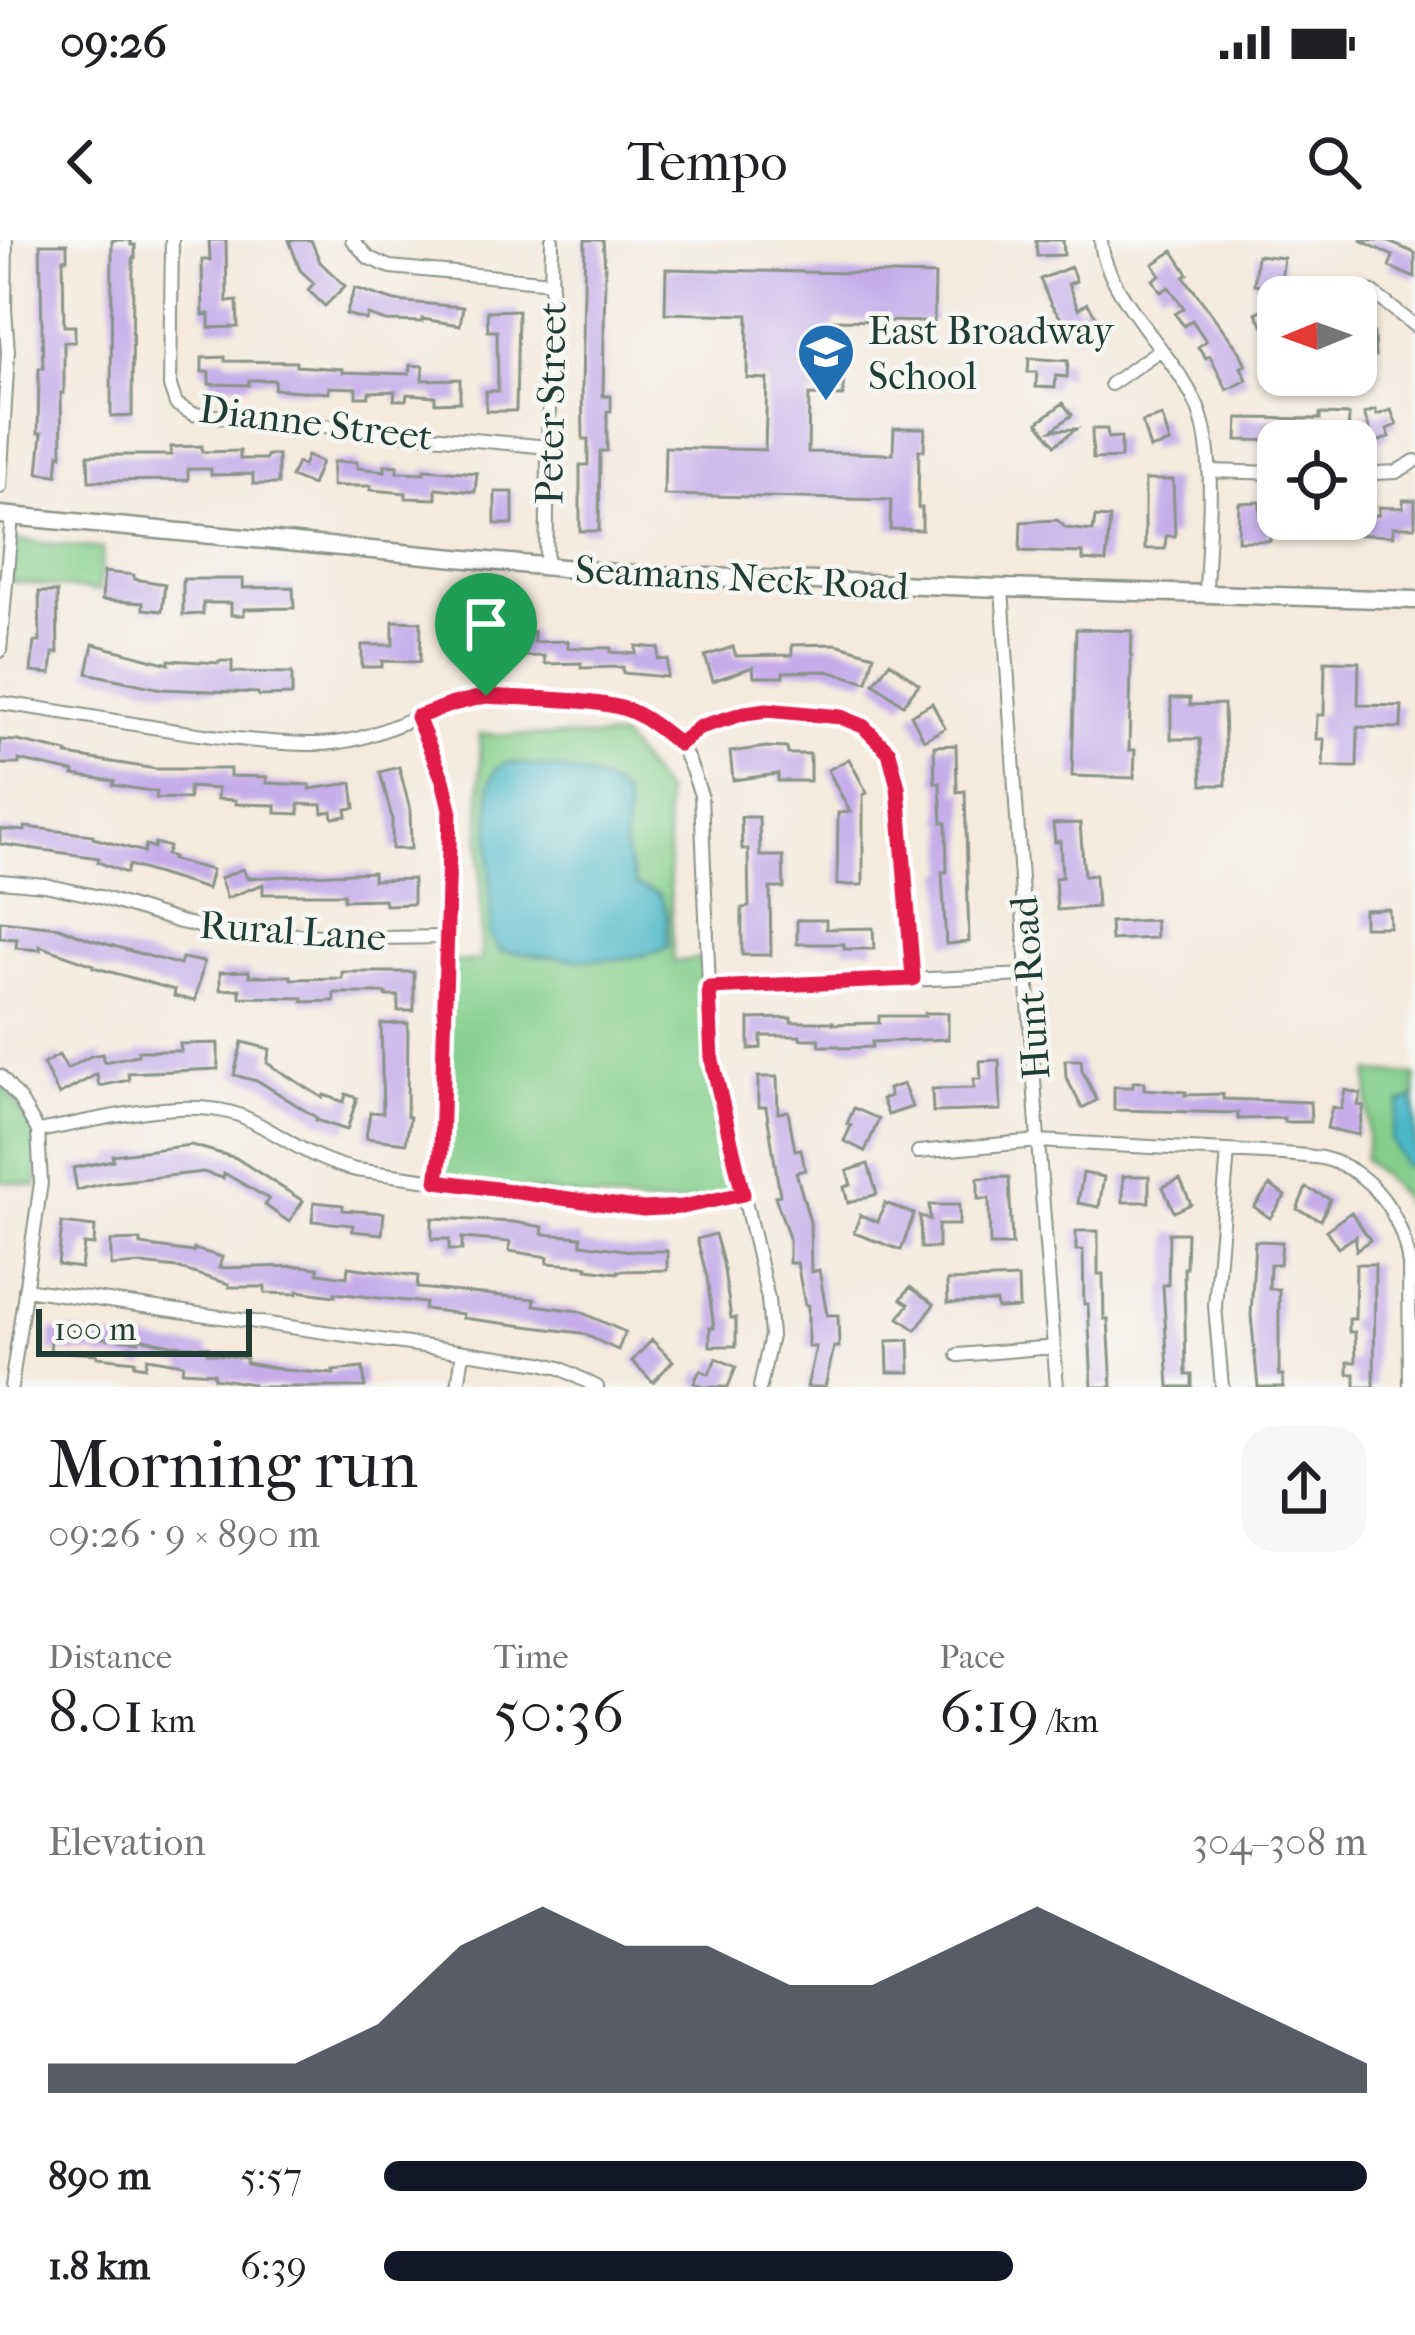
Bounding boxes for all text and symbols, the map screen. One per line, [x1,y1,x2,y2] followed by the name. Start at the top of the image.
[60,16,167,69] text: 09:26
[48,129,114,195] icon: back
[1301,129,1367,195] icon: search
[627,131,788,194] text: Tempo
[1257,276,1377,396] north arrow
[1257,276,1377,540] map controls
[526,301,576,505] street label: Peter Street
[868,308,1115,399] place label: East Broadway School
[795,321,857,403] school or university icon: East Broadway School
[196,386,435,460] street label: Dianne Street
[1257,420,1377,540] button: locate
[574,546,911,610] street label: Seamans Neck Road
[435,573,537,696] pin
[453,591,519,657] icon: arrive
[1001,894,1059,1081] street label: Hunt Road
[198,902,388,960] street label: Rural Lane
[36,1303,252,1356] scale bar
[54,1310,137,1349] text: 100 m
[1241,1426,1367,1552] button: share
[48,1427,418,1504] text: Morning run
[48,1511,320,1557] text: 09:26 · 9 × 890 m
[48,1638,172,1677] text: Distance
[494,1638,569,1677] text: Time
[939,1638,1005,1677] text: Pace
[48,1677,144,1748] text: 8.01
[494,1677,624,1748] text: 50:36
[939,1677,1039,1748] text: 6:19
[144,1702,195,1741] text: km
[1039,1702,1099,1741] text: /km
[48,1819,206,1865] text: Elevation
[1192,1819,1367,1865] text: 304–308 m
[48,2153,150,2199] text: 890 m
[240,2153,302,2199] text: 5:57
[48,2243,150,2289] text: 1.8 km
[240,2243,307,2289] text: 6:39

